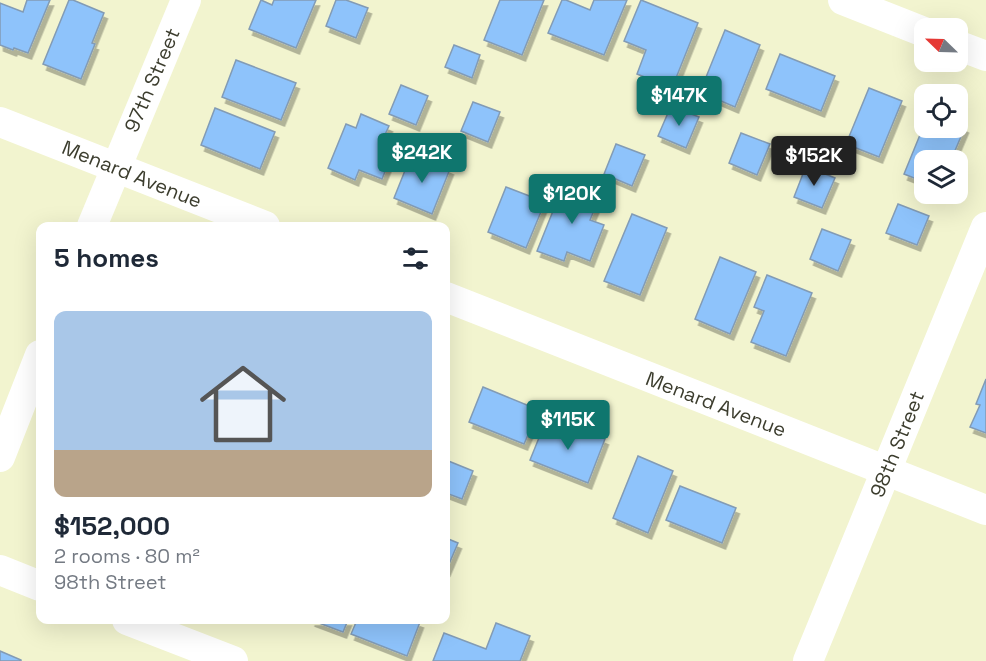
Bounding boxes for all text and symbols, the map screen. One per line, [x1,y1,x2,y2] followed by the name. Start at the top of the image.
[914,18,968,72] north arrow
[914,18,968,204] map controls
[118,24,186,136] street label: 97th Street
[637,76,721,127] pin: $147K
[651,82,707,108] text: $147K
[914,84,968,138] button: locate
[380,133,464,184] pin: $242K
[58,134,206,214] street label: Menard Avenue
[772,136,856,187] pin: $152K
[392,139,452,165] text: $242K
[785,142,843,168] text: $152K
[914,150,968,204] button: layers
[530,174,614,225] pin: $120K
[543,180,601,206] text: $120K
[54,241,159,275] text: 5 homes
[399,242,432,275] icon: filters
[189,350,297,458] icon: home
[642,365,790,443] street label: Menard Avenue
[864,387,930,501] street label: 98th Street
[526,400,610,451] pin: $115K
[541,406,595,432] text: $115K
[54,509,170,543] text: $152,000
[54,543,200,569] text: 2 rooms · 80 m²
[54,569,166,595] text: 98th Street

